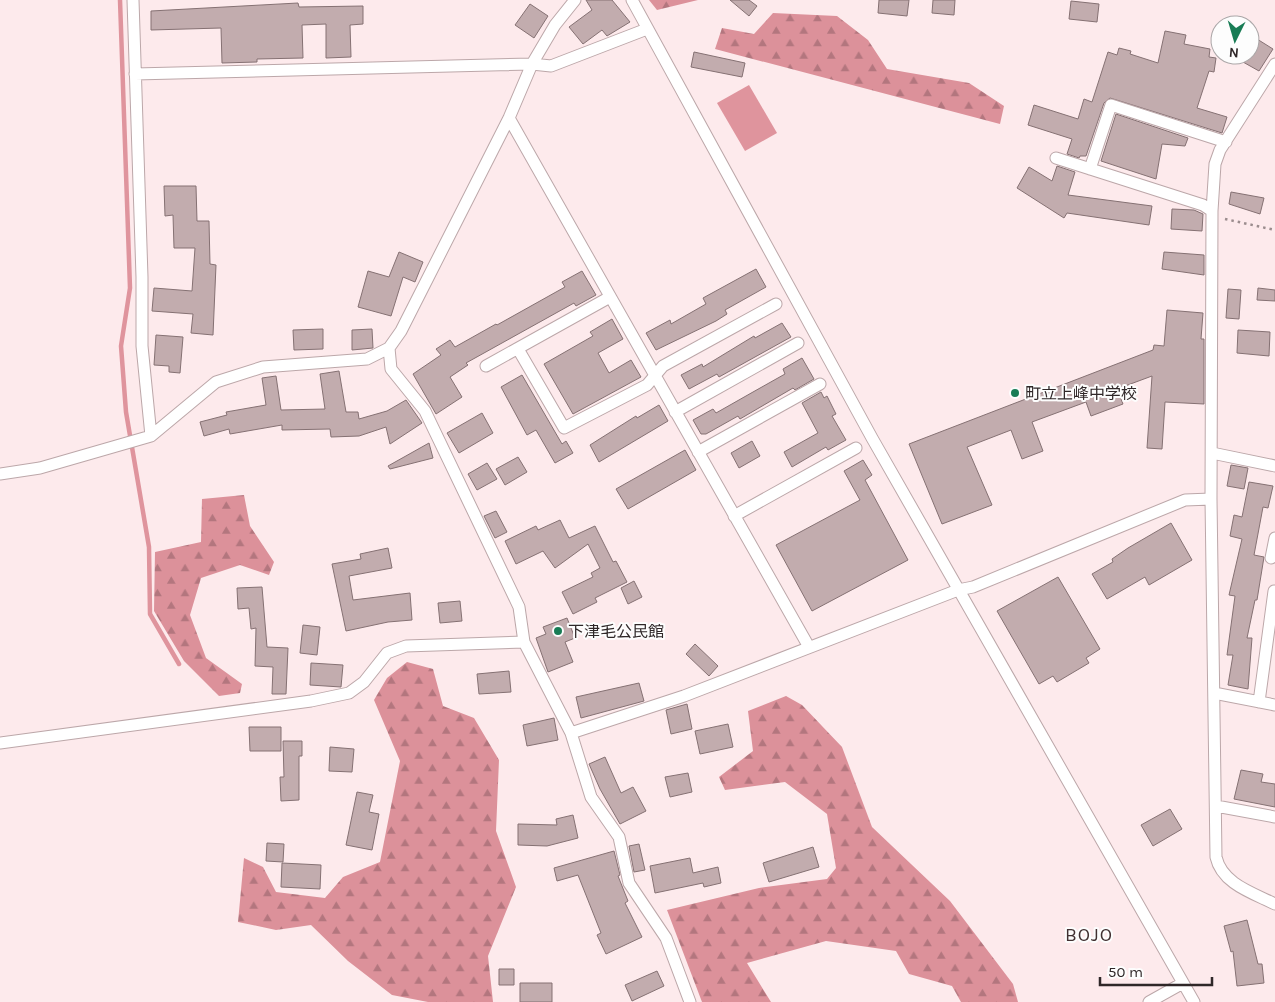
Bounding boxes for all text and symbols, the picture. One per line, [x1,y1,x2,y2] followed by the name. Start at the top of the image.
[1210,15,1260,65] north arrow
[1228,44,1240,61] text: N
[1025,384,1137,403] place label: 町立上峰中学校
[1009,387,1021,399] marker: 町立上峰中学校
[568,622,664,641] place label: 下津毛公民館
[552,625,564,637] marker: 下津毛公民館
[1065,924,1113,946] district label: BOJO
[1100,954,1212,986] scale bar
[1108,963,1143,981] text: 50 m

